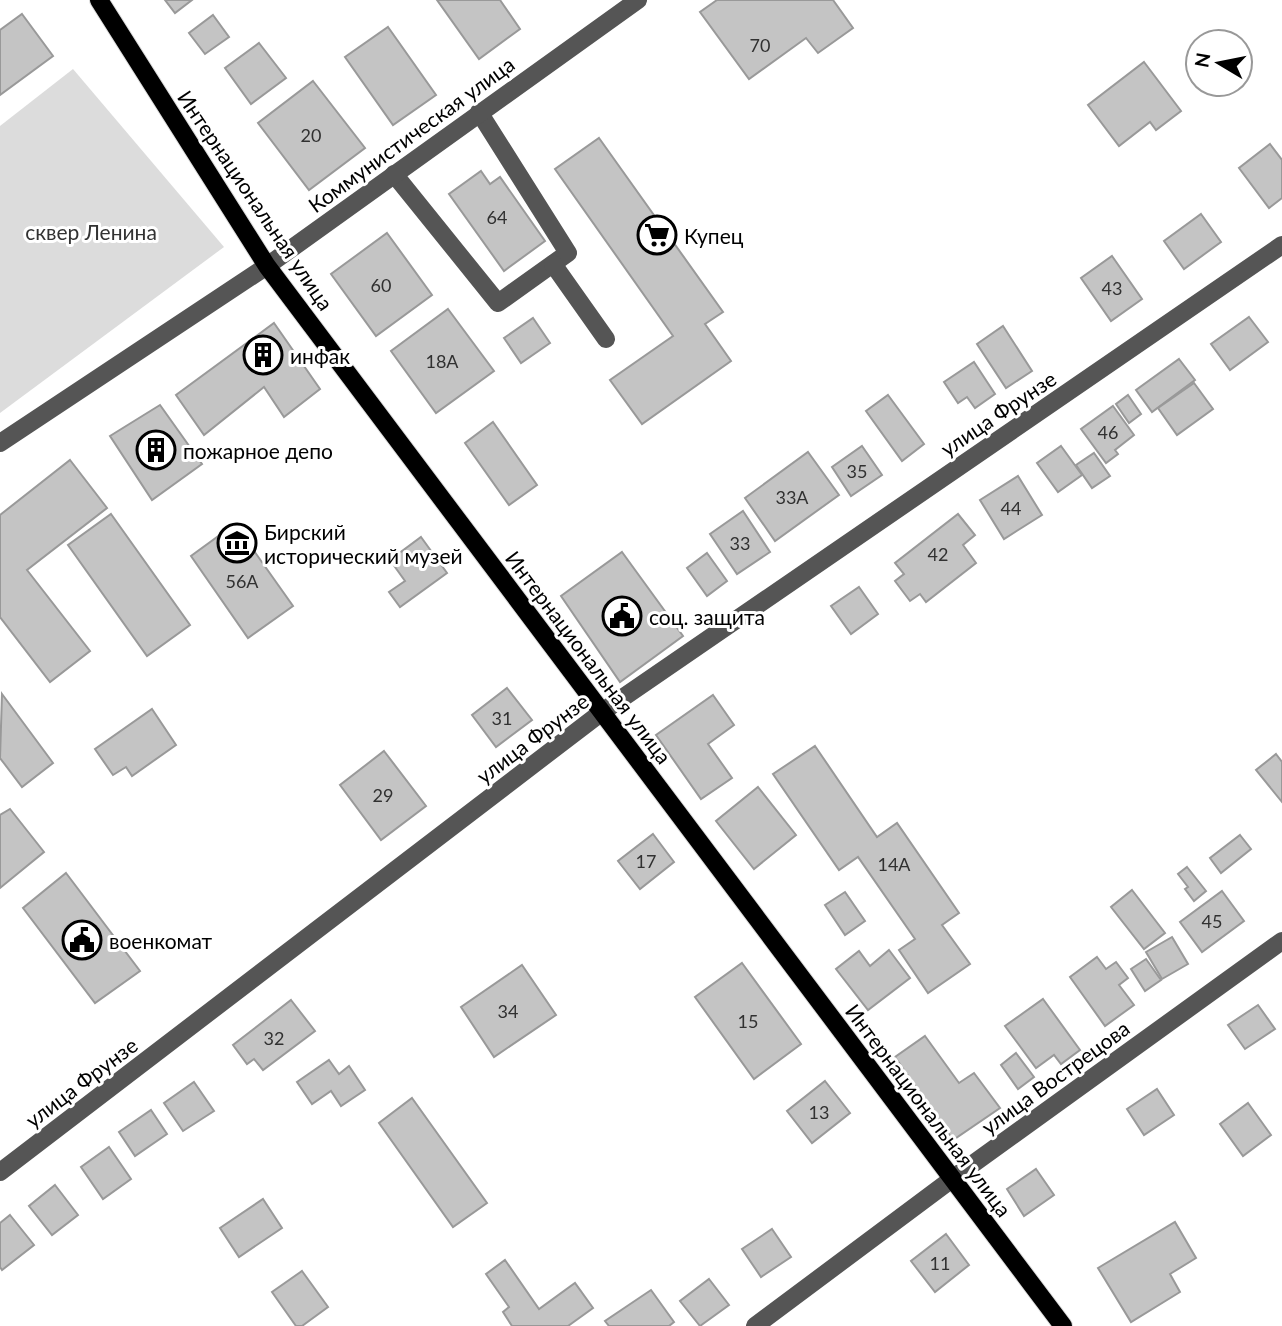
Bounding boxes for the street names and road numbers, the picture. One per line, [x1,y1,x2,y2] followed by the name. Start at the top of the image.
[303,51,519,217] street label: Коммунистическая улица
[173,85,339,315] street label: Интернациональная улица
[936,365,1060,461] street label: улица Фрунзе
[501,546,677,768] street label: Интернациональная улица
[471,688,593,788] street label: улица Фрунзе
[841,999,1017,1221] street label: Интернациональная улица
[976,1015,1134,1139] street label: улица Вострецова
[20,1032,142,1132] street label: улица Фрунзе

